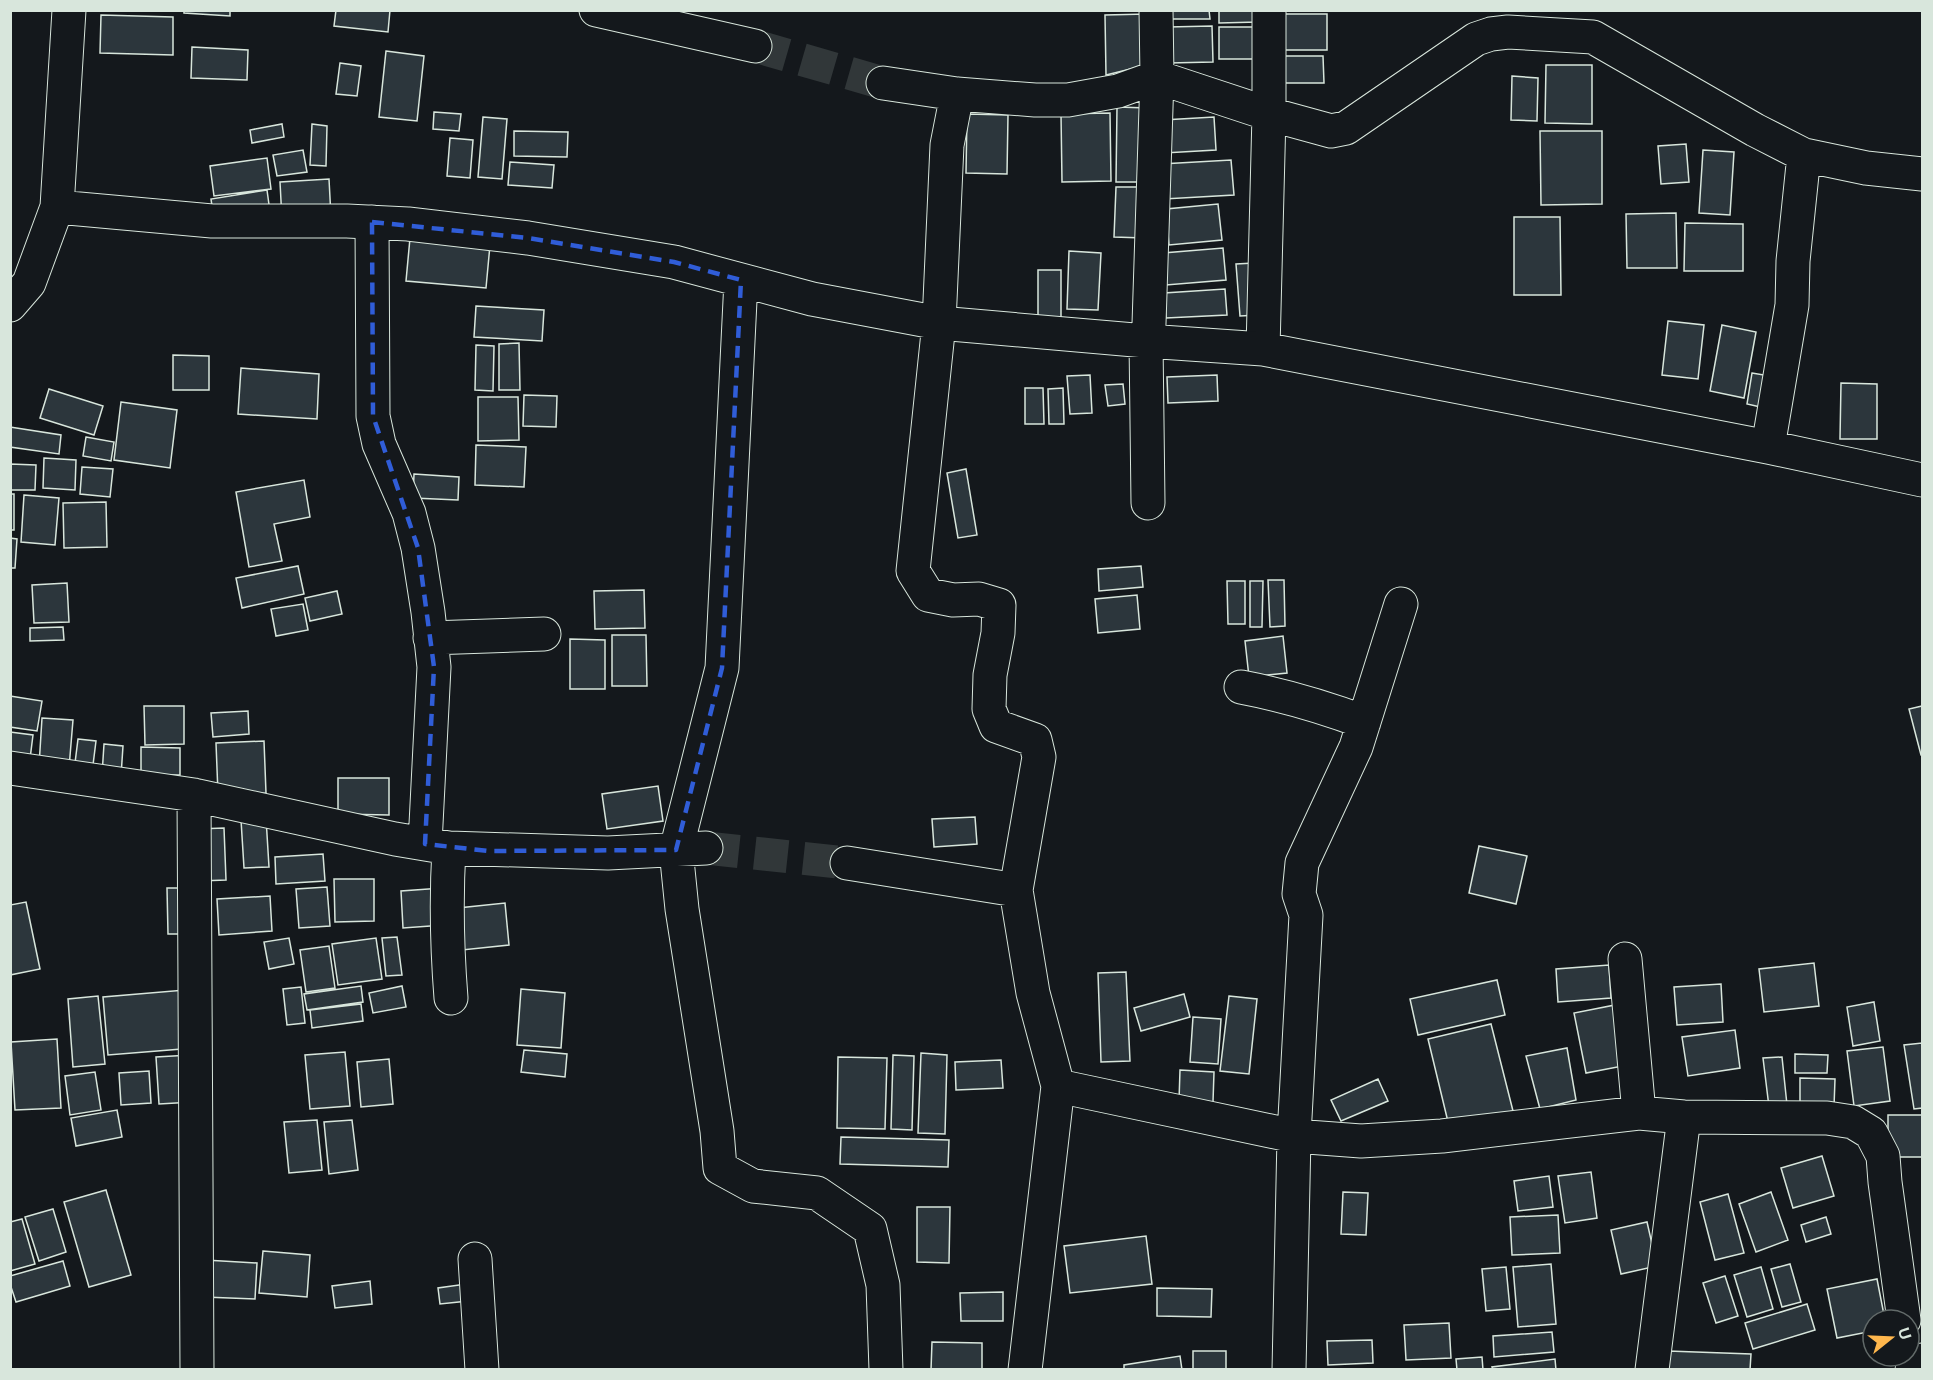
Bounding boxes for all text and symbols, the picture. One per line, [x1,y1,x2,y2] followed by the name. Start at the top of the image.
[1861,1308,1921,1368] north arrow
[1895,1325,1915,1342] text: U

